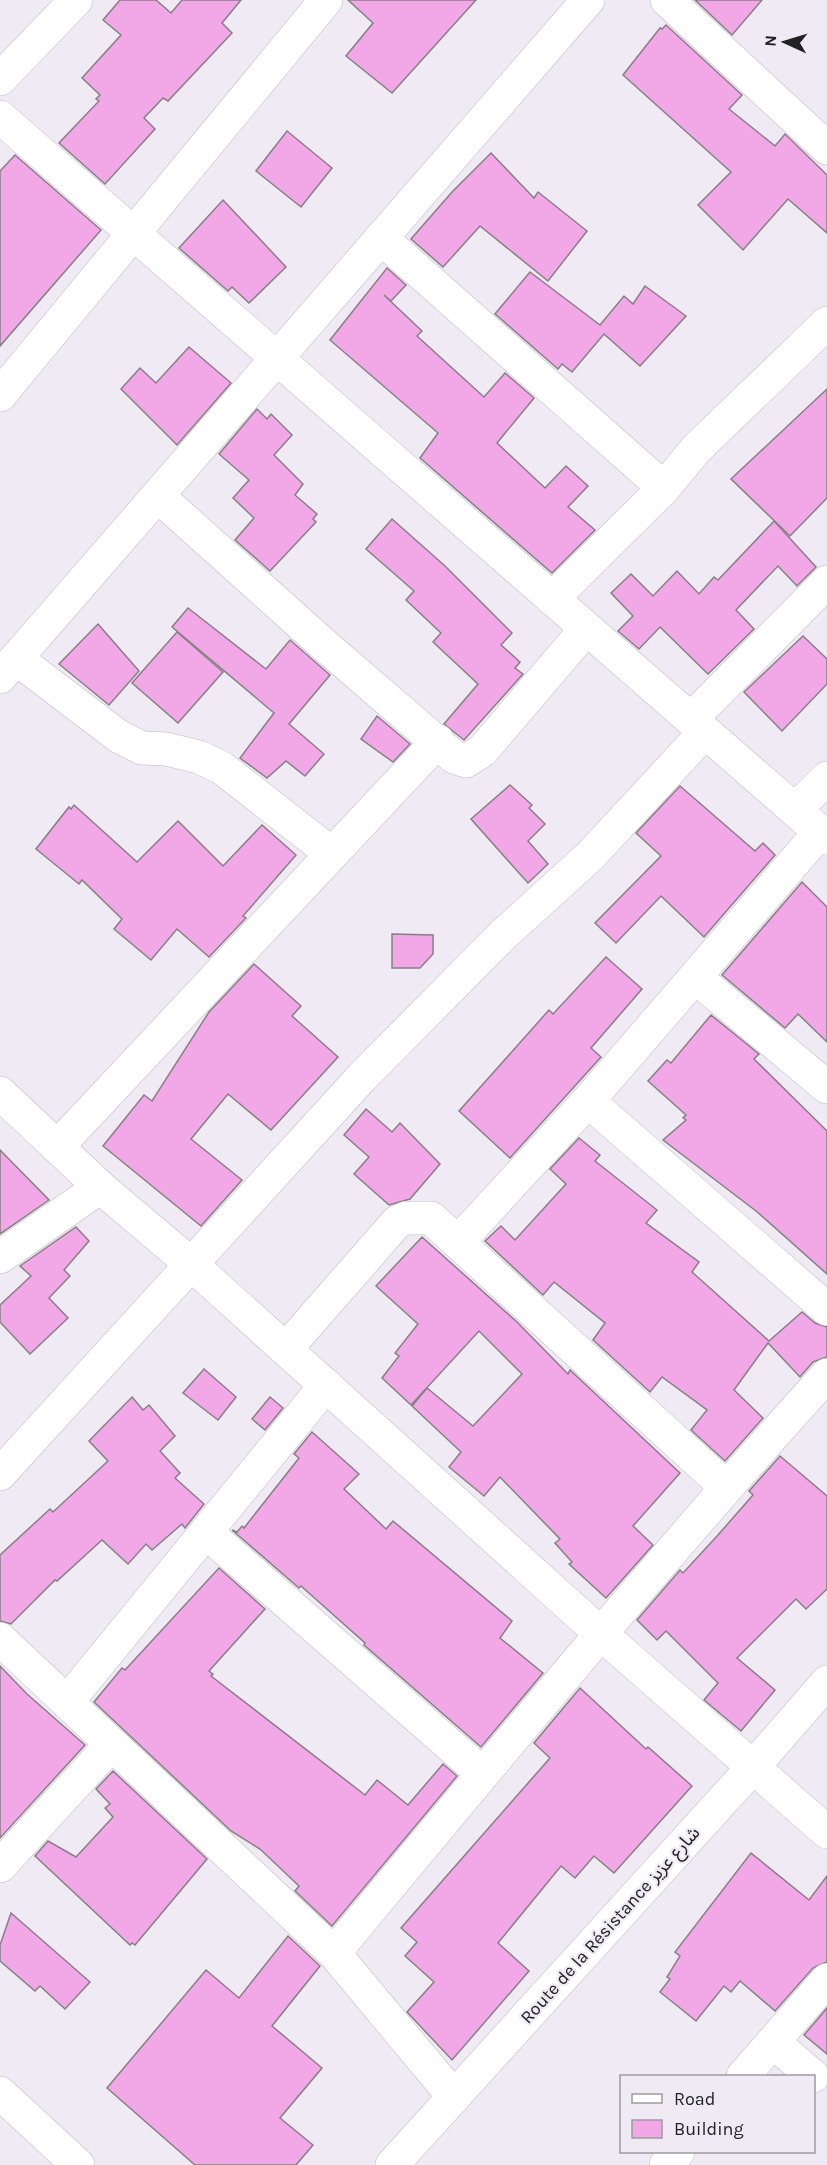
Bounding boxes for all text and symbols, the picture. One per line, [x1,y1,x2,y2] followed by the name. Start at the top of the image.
[755,12,815,72] north arrow
[761,35,780,47] text: N
[516,1822,707,2030] street label: Route de la Résistance شارع عزيز
[620,2075,815,2153] legend
[674,2088,715,2110] text: Road
[674,2118,744,2140] text: Building

